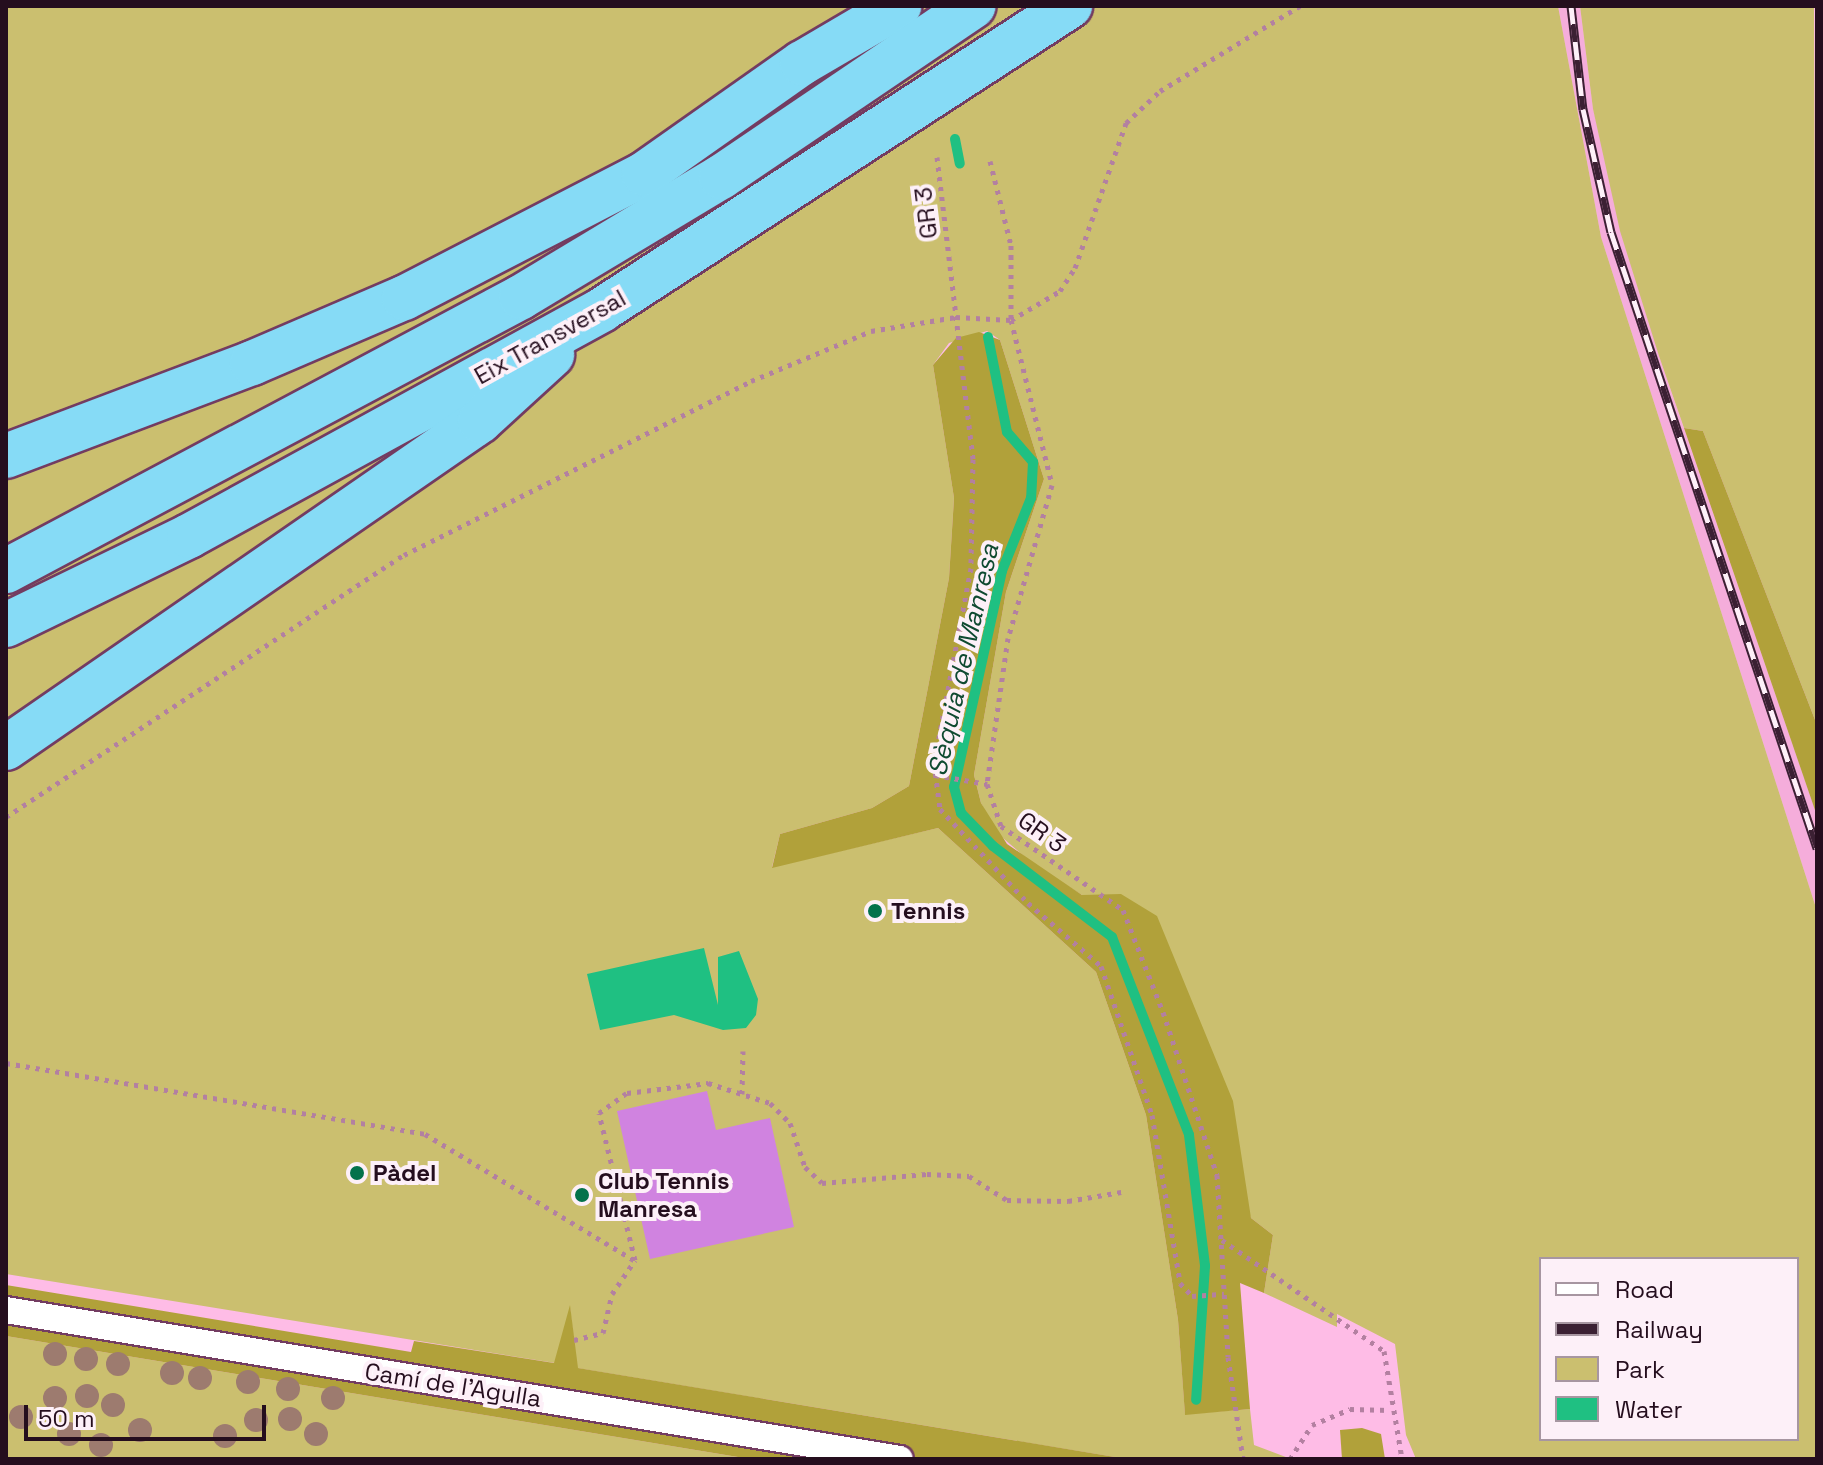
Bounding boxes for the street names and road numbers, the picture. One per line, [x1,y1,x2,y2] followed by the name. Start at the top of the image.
[909,186,943,240] street label: GR 3
[469,283,631,391] street label: Eix Transversal
[1013,805,1071,859] street label: GR 3
[363,1357,543,1413] street label: Camí de l'Agulla

